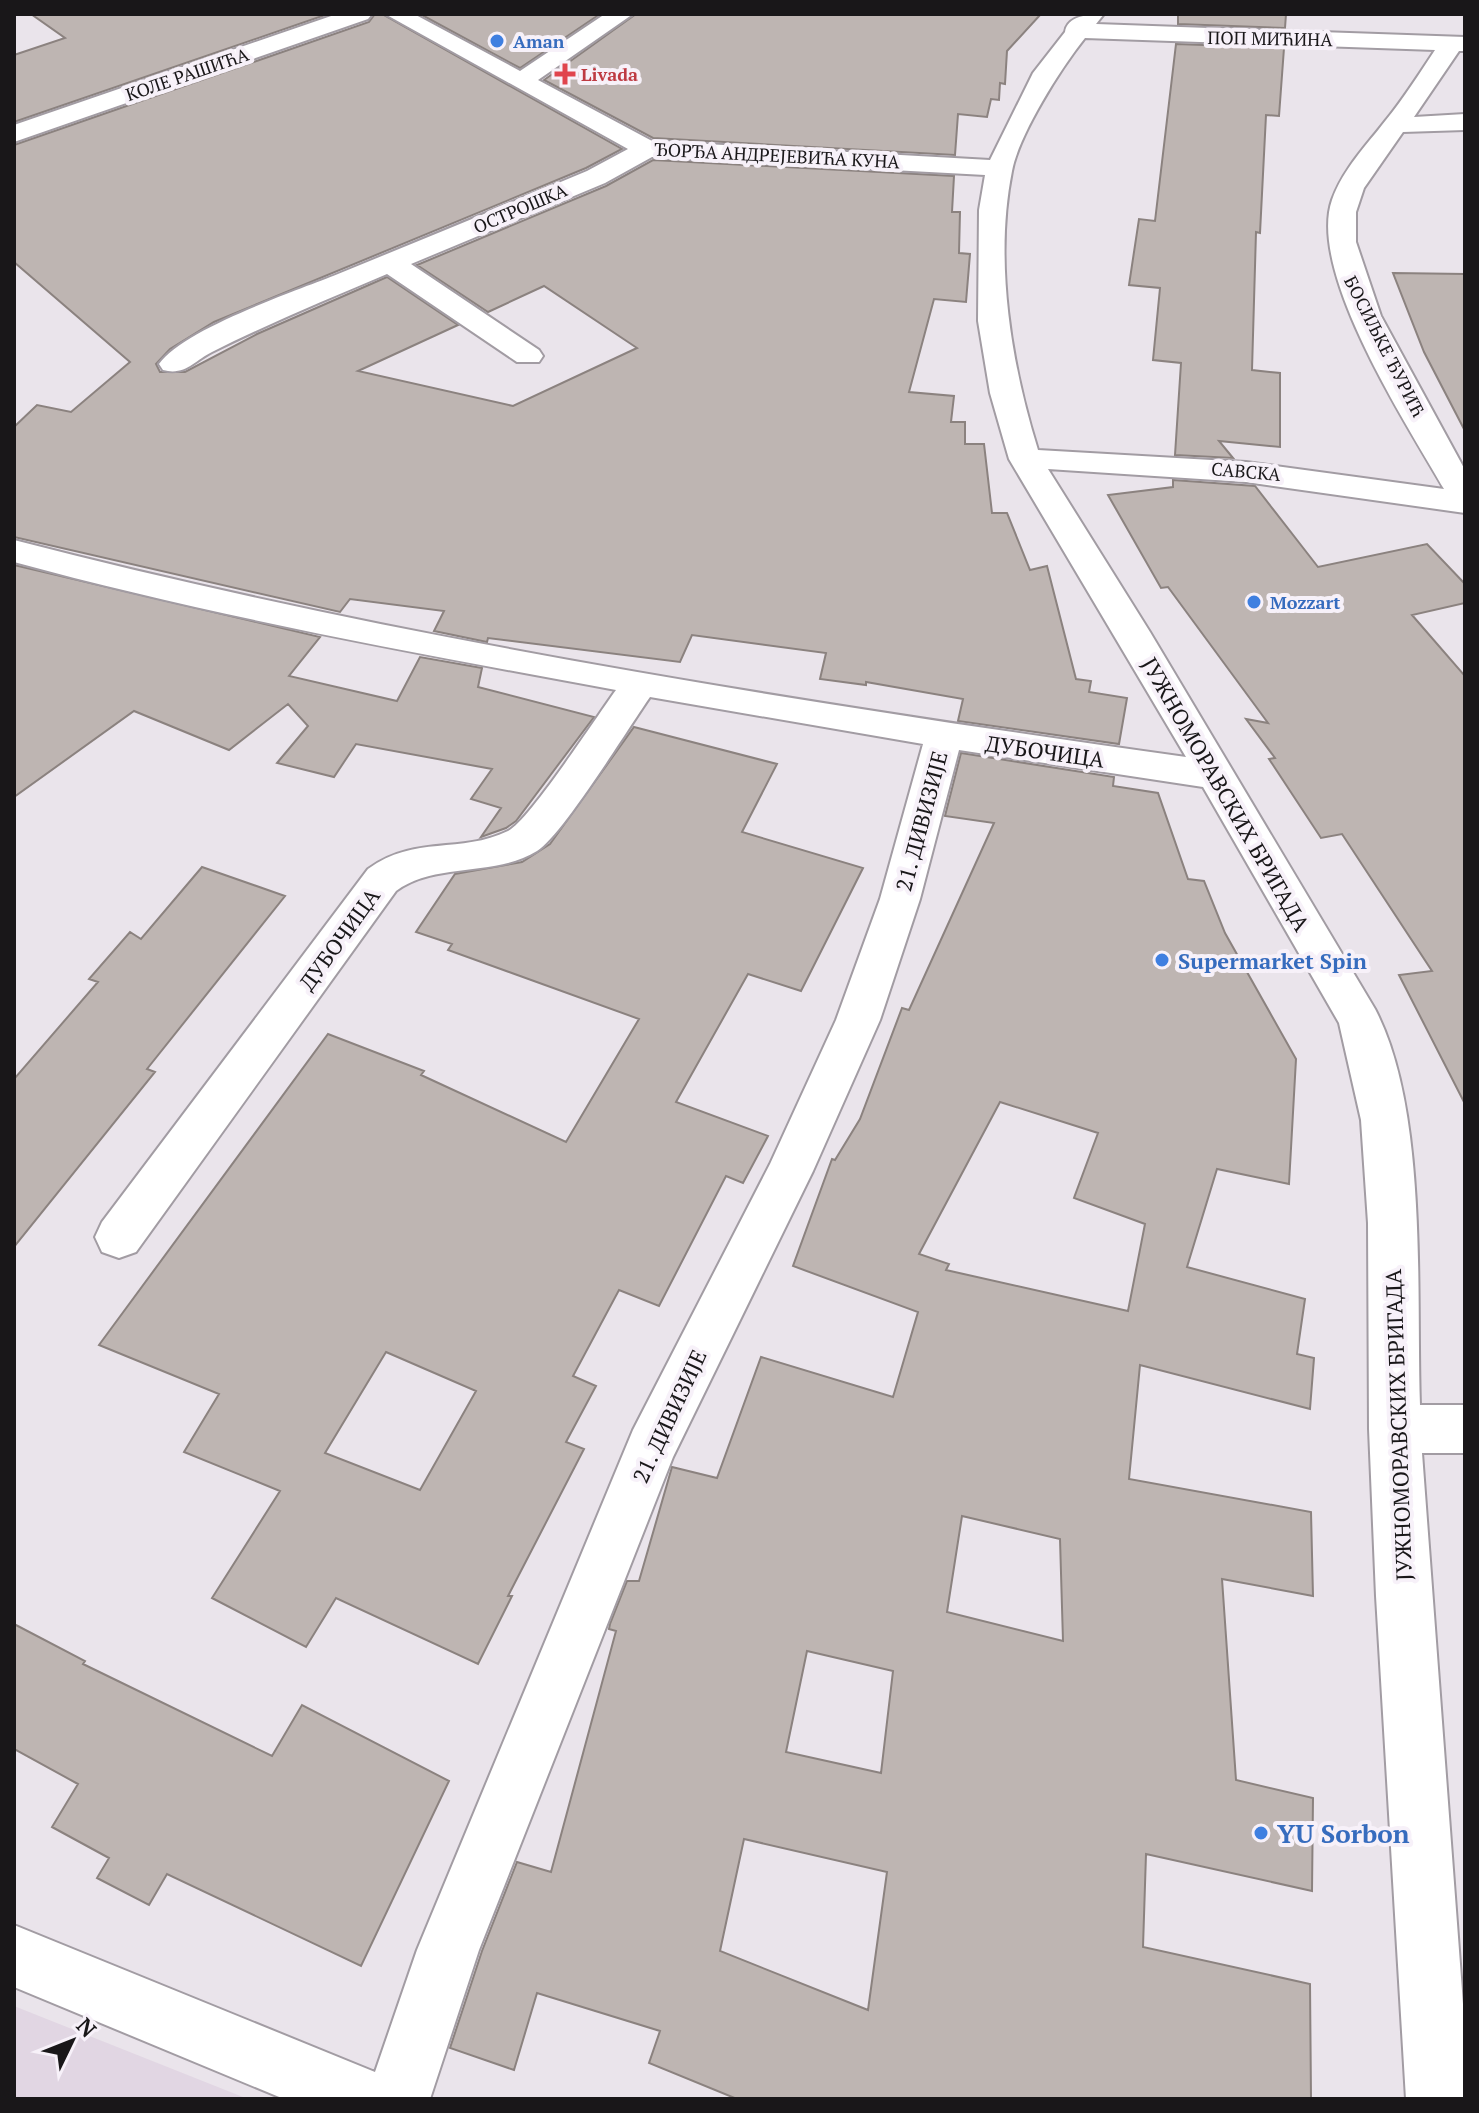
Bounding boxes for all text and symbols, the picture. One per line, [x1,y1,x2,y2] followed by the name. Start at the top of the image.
[1207,25,1333,51] street label: ПОП МИЋИНА
[513,29,565,53] place label: Aman
[488,32,506,50] marker: Aman
[122,41,252,106] street label: КОЛЕ РАШИЋА
[581,62,638,86] place label: Livada
[556,65,574,83] marker: Livada
[654,137,901,173] street label: ЂОРЂА АНДРЕЈЕВИЋА КУНА
[469,177,571,239] street label: ОСТРОШКА
[1339,271,1431,421] street label: БОСИЉКЕ ЂУРИЋ
[1210,456,1282,486] street label: САВСКА
[1270,590,1340,614] place label: Mozzart
[1245,593,1263,611] marker: Mozzart
[1135,652,1317,937] street label: ЈУЖНОМОРАВСКИХ БРИГАДА
[984,728,1107,774] street label: ДУБОЧИЦА
[888,748,954,894] street label: 21. ДИВИЗИЈЕ
[292,881,386,996] street label: ДУБОЧИЦА
[1178,946,1367,975] place label: Supermarket Spin
[1153,951,1171,969] marker: Supermarket Spin
[1378,1268,1418,1581] street label: ЈУЖНОМОРАВСКИХ БРИГАДА
[625,1345,713,1487] street label: 21. ДИВИЗИЈЕ
[1277,1816,1410,1850] place label: YU Sorbon
[1252,1824,1270,1842] marker: YU Sorbon
[32,2001,112,2081] north arrow
[71,2011,104,2043] text: N

